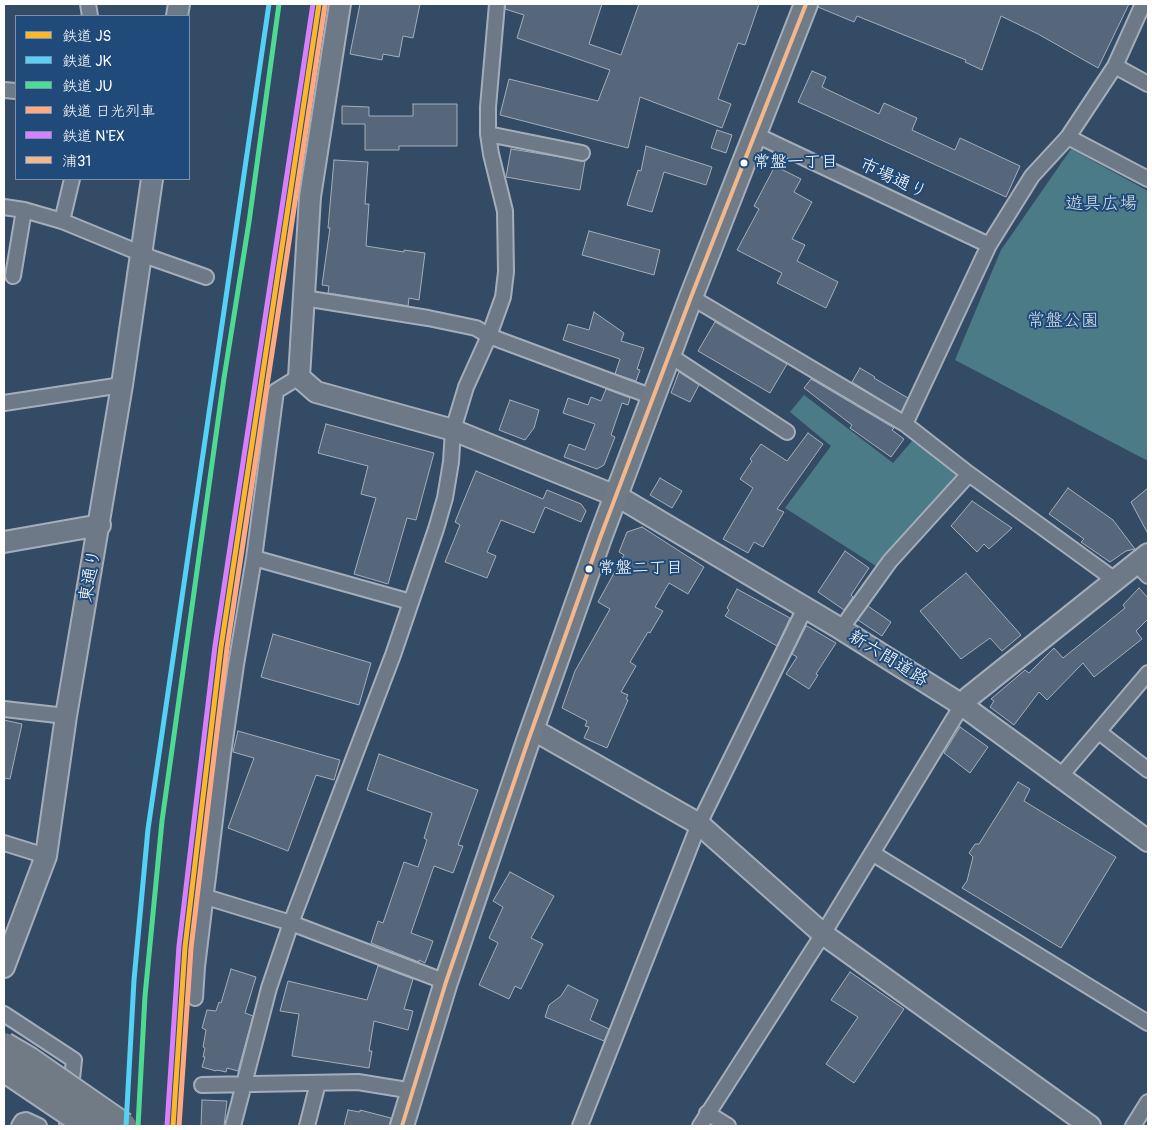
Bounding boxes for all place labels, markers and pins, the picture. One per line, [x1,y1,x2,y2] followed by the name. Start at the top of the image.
[753,153,838,173] place label: 常盤一丁目
[739,158,749,168] marker: 常盤一丁目
[598,559,683,579] place label: 常盤二丁目
[584,564,594,574] marker: 常盤二丁目

